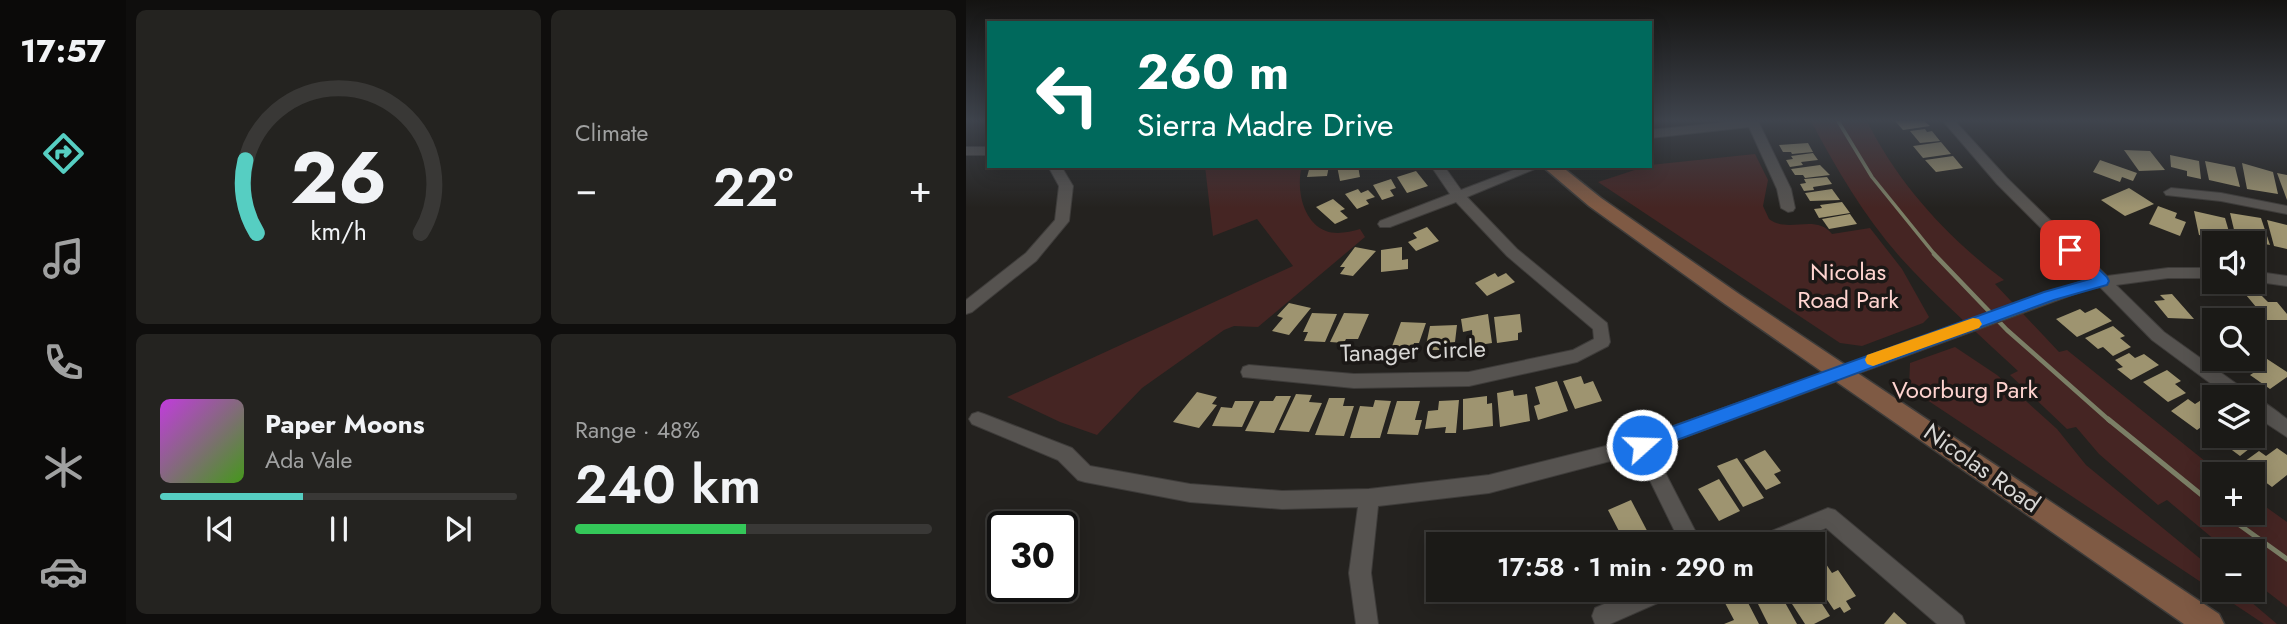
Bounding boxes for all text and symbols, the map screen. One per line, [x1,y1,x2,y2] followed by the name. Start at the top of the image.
[20,28,106,74] text: 17:57
[1137,37,1289,107] text: 260 m
[1022,49,1113,140] icon: left
[1137,102,1394,148] text: Sierra Madre Drive
[575,116,648,150] text: Climate
[290,125,387,230] text: 26
[39,129,88,178] icon: directions
[713,150,793,226] text: 22°
[575,161,597,216] text: −
[909,161,932,216] text: +
[310,213,367,249] text: km/h
[2040,220,2100,280] pin
[2051,231,2089,269] icon: arrive
[2202,231,2265,602] map controls
[2202,231,2265,294] button: sound
[39,234,88,283] icon: music
[1797,254,1899,317] park label: Nicolas Road Park
[2202,308,2265,371] button: search
[1340,330,1486,371] street label: Tanager Circle
[39,338,88,387] icon: phone
[1892,372,2039,407] park label: Voorburg Park
[2202,385,2265,448] button: layers
[265,405,425,443] text: Paper Moons
[1605,408,1679,482] position arrow
[575,413,700,447] text: Range · 48%
[1917,415,2048,521] street label: Nicolas Road
[39,443,88,492] icon: climate
[265,443,352,477] text: Ada Vale
[575,447,761,523] text: 240 km
[2202,462,2265,525] button: +
[201,510,239,548] icon: previous
[320,510,358,548] icon: pause
[439,510,477,548] icon: next
[987,511,1078,602] speed limit sign: 30
[2202,539,2265,602] button: −
[39,547,88,596] icon: car
[1497,548,1754,586] text: 17:58 · 1 min · 290 m

